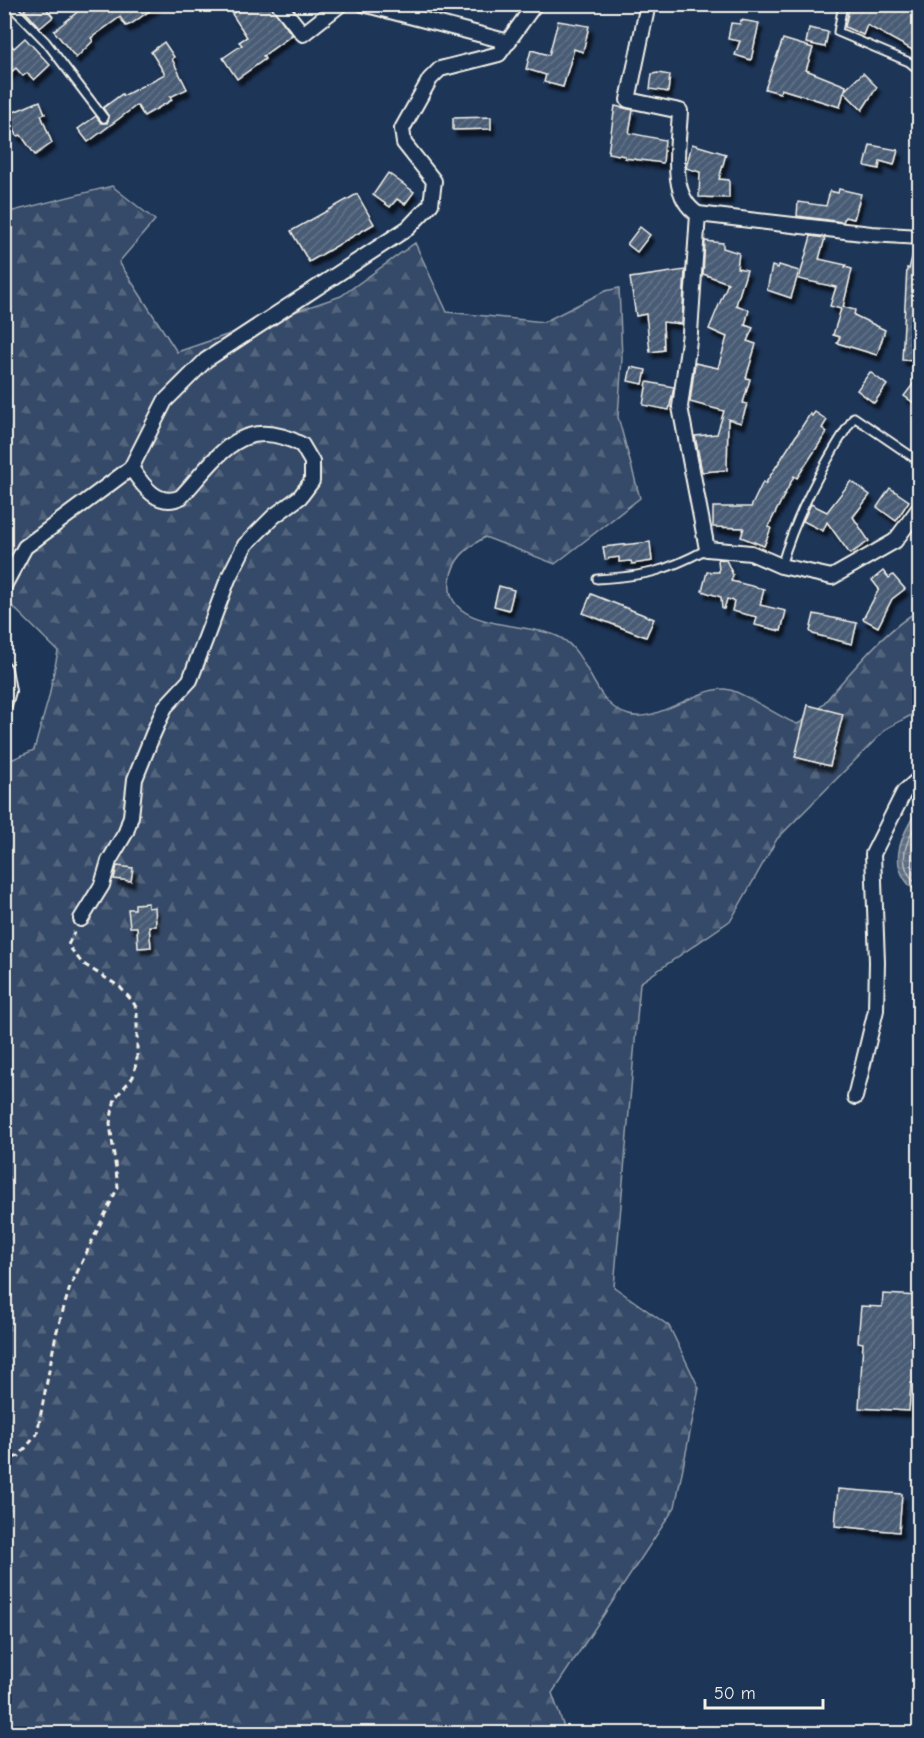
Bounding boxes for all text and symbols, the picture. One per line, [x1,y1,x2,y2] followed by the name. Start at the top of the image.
[705,1672,824,1710] scale bar
[714,1683,756,1704] text: 50 m

